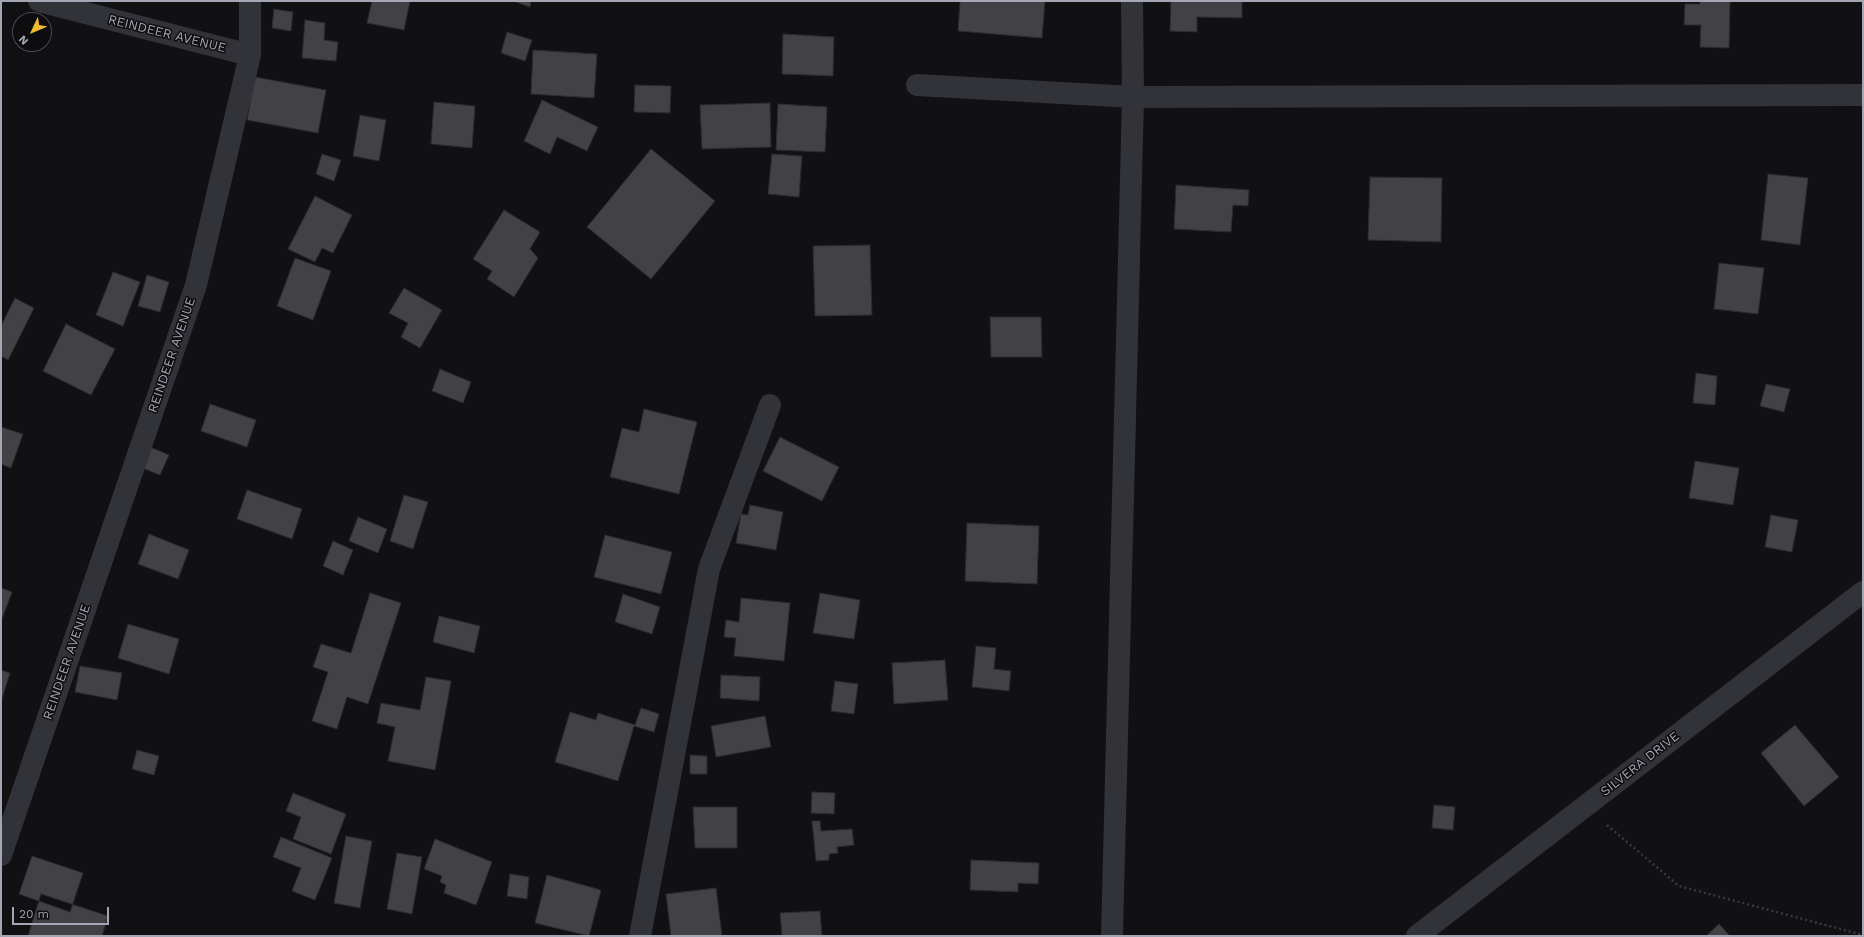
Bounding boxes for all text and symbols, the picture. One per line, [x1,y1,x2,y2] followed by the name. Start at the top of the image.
[12,12,52,52] north arrow
[106,12,228,56] street label: REINDEER AVENUE
[16,33,31,47] text: N
[145,295,199,415] street label: REINDEER AVENUE
[40,602,94,722] street label: REINDEER AVENUE
[1598,728,1682,800] street label: SILVERA DRIVE
[14,899,111,925] scale bar
[19,907,49,921] text: 20 m

